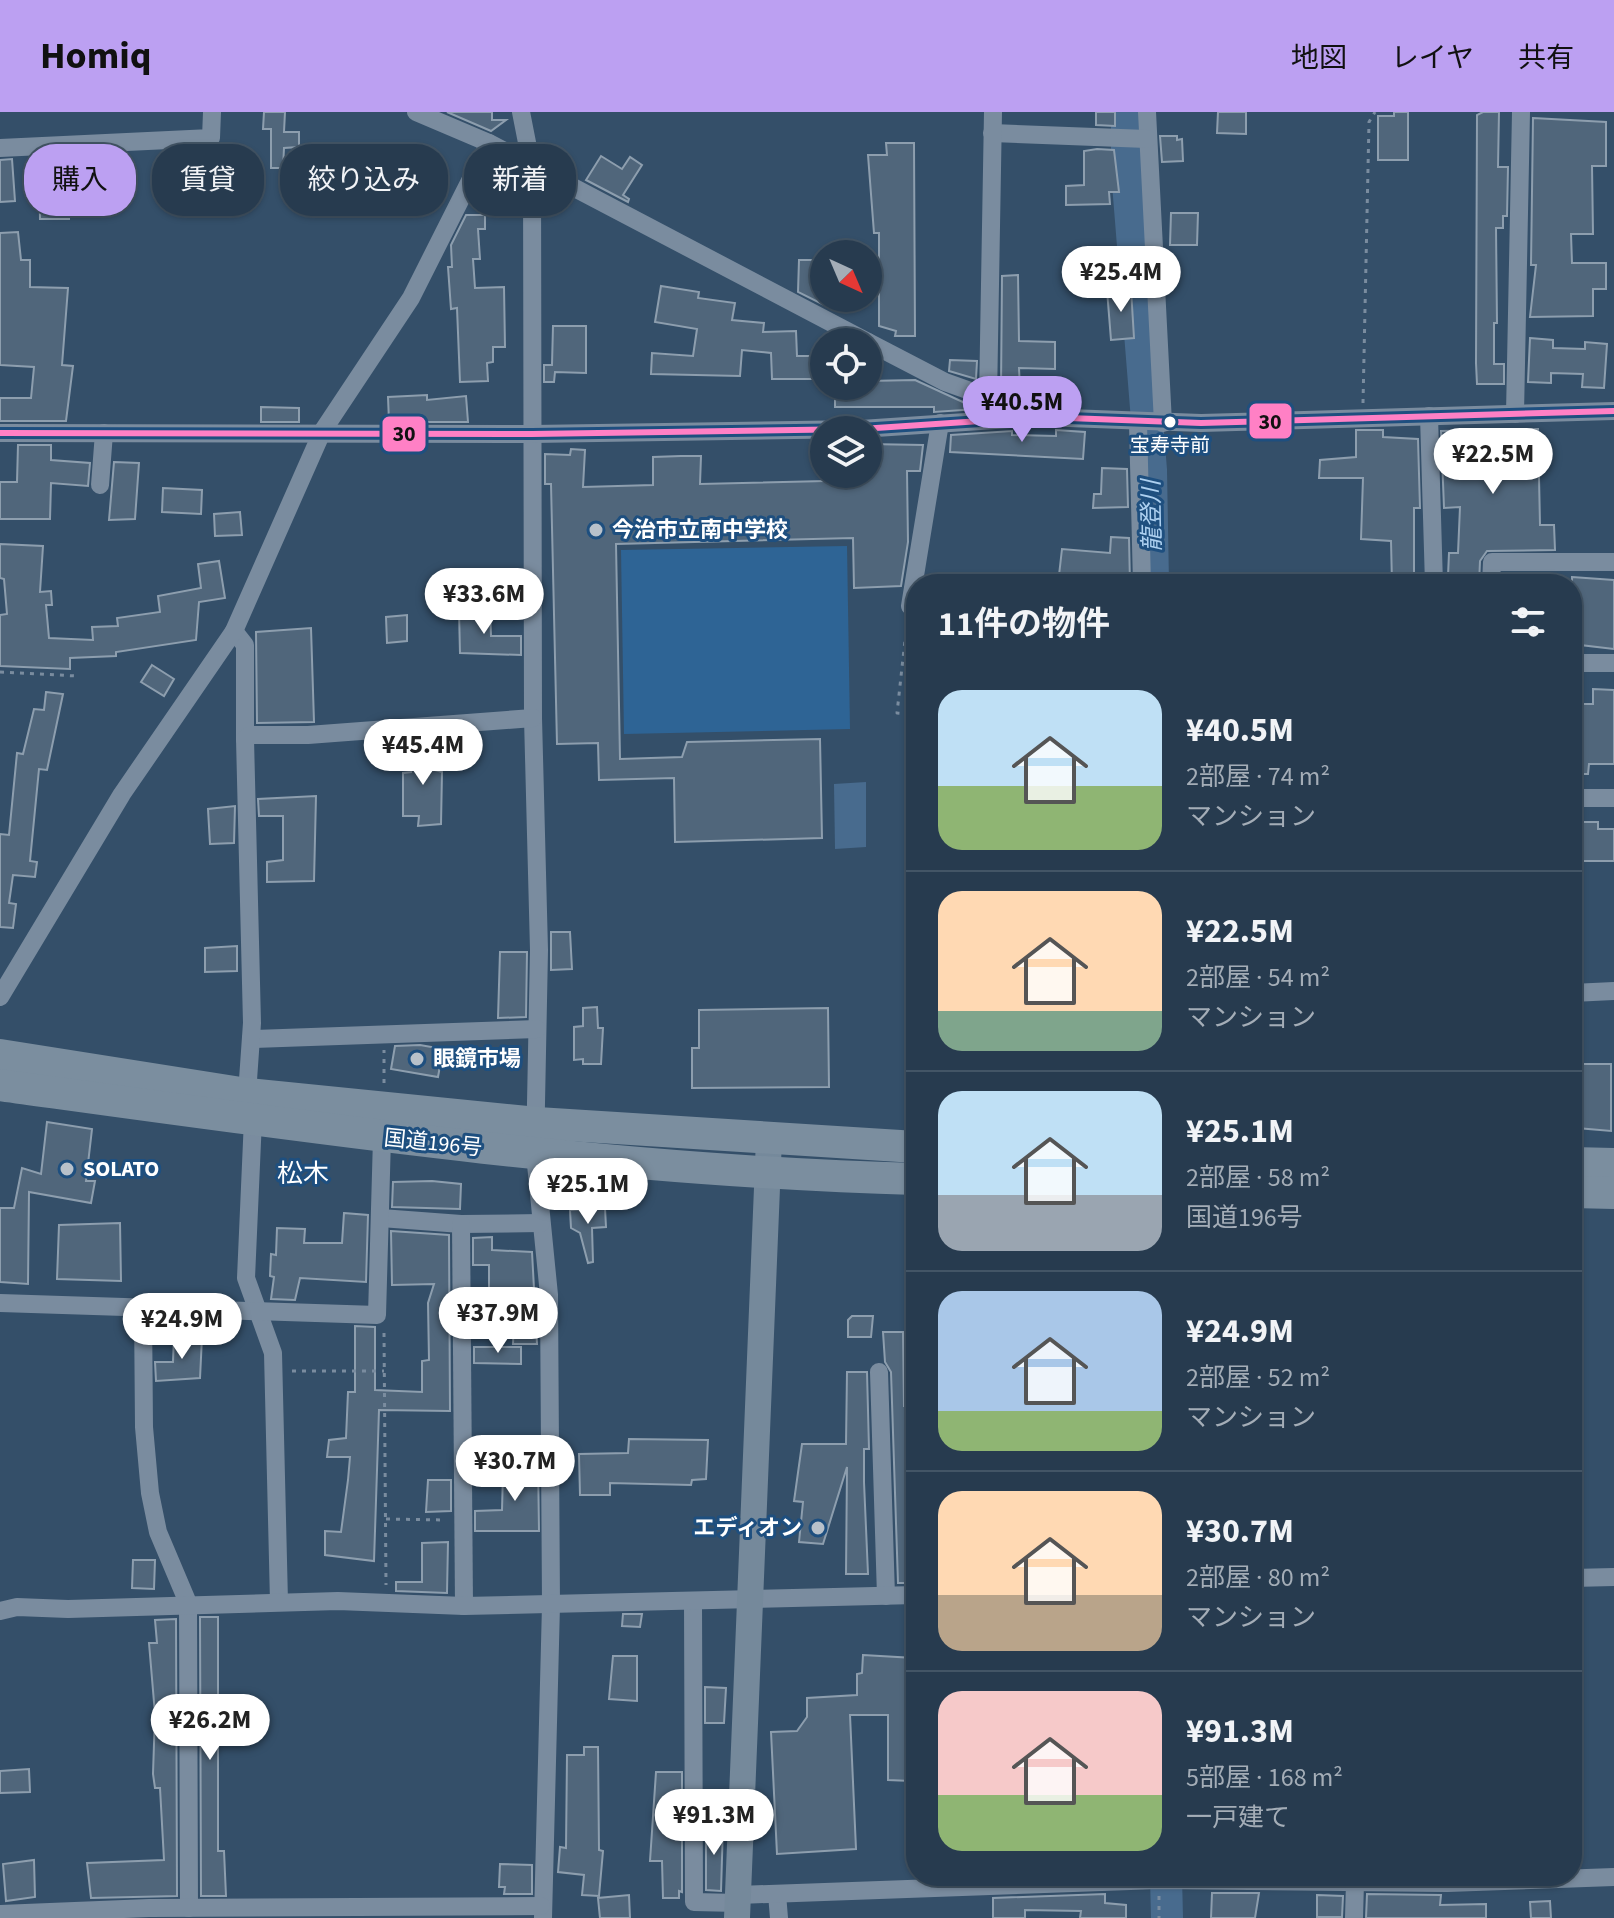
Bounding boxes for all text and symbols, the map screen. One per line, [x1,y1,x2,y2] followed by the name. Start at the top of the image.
[40,29,152,83] text: Homiq
[1291,38,1347,78] text: 地図
[1391,38,1474,78] text: レイヤ
[1518,38,1574,78] text: 共有
[24,144,136,216] chip: 購入
[152,144,264,216] chip: 賃貸
[280,144,448,216] chip: 絞り込み
[464,144,576,216] chip: 新着
[810,240,882,312] north arrow
[810,240,882,488] map controls
[1056,246,1186,314] pin: ¥25.4M
[1080,253,1162,290] text: ¥25.4M
[810,328,882,400] button: locate
[957,376,1087,444] pin: ¥40.5M
[981,383,1063,420] text: ¥40.5M
[1248,402,1293,440] line badge: 30
[1258,406,1282,438] text: 30
[1162,414,1178,430] marker: 宝寿寺前
[381,415,427,453] line badge: 30
[810,416,882,488] button: layers
[392,418,416,450] text: 30
[1428,428,1558,496] pin: ¥22.5M
[1130,432,1210,460] place label: 宝寿寺前
[1452,435,1534,472] text: ¥22.5M
[1134,477,1170,552] water label: 龍登川
[612,514,788,546] place label: 今治市立南中学校
[587,521,605,539] marker: 今治市立南中学校
[419,568,549,636] pin: ¥33.6M
[443,575,525,612] text: ¥33.6M
[938,600,1110,649] text: 11件の物件
[1506,600,1550,644] icon: filters
[1186,706,1294,755] text: ¥40.5M
[358,719,488,787] pin: ¥45.4M
[1002,722,1098,818] icon: home
[382,726,464,763] text: ¥45.4M
[1186,758,1330,795] text: 2部屋 · 74 m²
[1186,798,1316,835] text: マンション
[1186,907,1294,956] text: ¥22.5M
[1002,923,1098,1019] icon: home
[1186,959,1330,996] text: 2部屋 · 54 m²
[1186,999,1316,1036] text: マンション
[433,1043,521,1075] place label: 眼鏡市場
[408,1050,426,1068] marker: 眼鏡市場
[1186,1107,1294,1156] text: ¥25.1M
[382,1122,484,1164] street label: 国道196号
[1002,1123,1098,1219] icon: home
[83,1153,159,1185] place label: SOLATO
[277,1155,329,1192] district label: 松木
[523,1158,653,1226] pin: ¥25.1M
[1186,1159,1330,1196] text: 2部屋 · 58 m²
[58,1160,76,1178] marker: SOLATO
[547,1165,629,1202] text: ¥25.1M
[1186,1199,1303,1236] text: 国道196号
[433,1287,563,1355] pin: ¥37.9M
[117,1293,247,1361] pin: ¥24.9M
[457,1294,539,1331] text: ¥37.9M
[141,1300,223,1337] text: ¥24.9M
[1186,1307,1294,1356] text: ¥24.9M
[1002,1323,1098,1419] icon: home
[1186,1359,1330,1396] text: 2部屋 · 52 m²
[1186,1399,1316,1436] text: マンション
[450,1435,580,1503] pin: ¥30.7M
[474,1442,556,1479] text: ¥30.7M
[1186,1507,1294,1556] text: ¥30.7M
[694,1512,802,1544] place label: エディオン
[809,1519,827,1537] marker: エディオン
[1002,1523,1098,1619] icon: home
[1186,1559,1330,1596] text: 2部屋 · 80 m²
[1186,1599,1316,1636] text: マンション
[145,1694,275,1762] pin: ¥26.2M
[169,1701,251,1738] text: ¥26.2M
[1186,1707,1294,1756] text: ¥91.3M
[1002,1723,1098,1819] icon: home
[1186,1759,1343,1796] text: 5部屋 · 168 m²
[649,1789,779,1857] pin: ¥91.3M
[673,1796,755,1833] text: ¥91.3M
[1186,1799,1290,1836] text: 一戸建て

